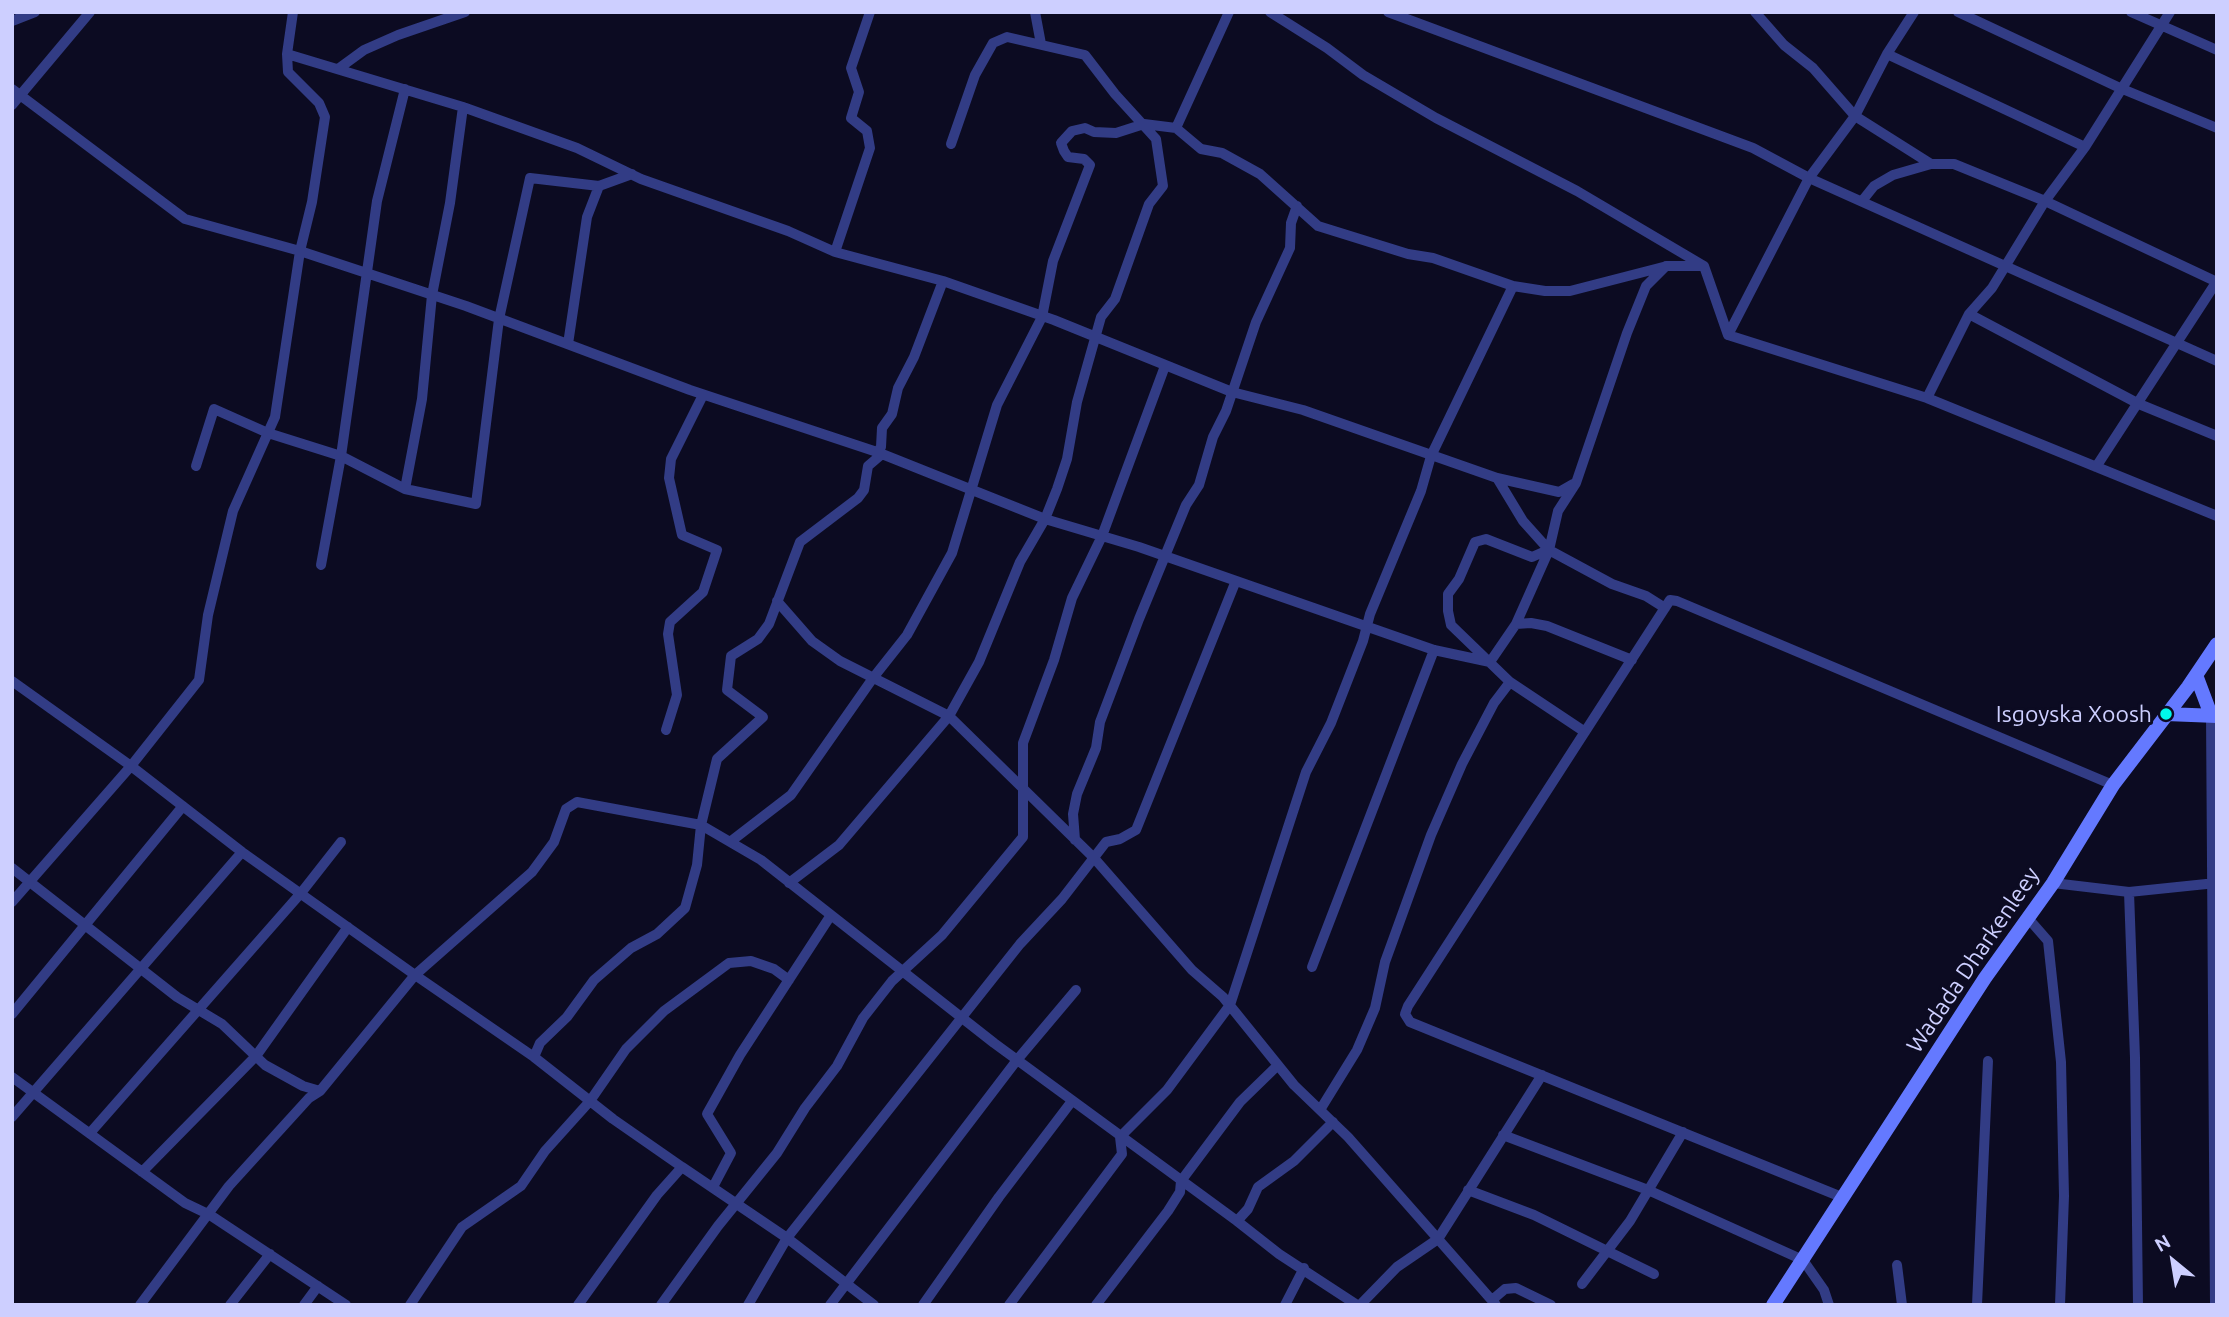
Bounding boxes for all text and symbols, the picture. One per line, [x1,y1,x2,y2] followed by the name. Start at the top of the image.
[1996,700,2152,728] place label: Isgoyska Xoosh
[2158,706,2174,722] marker: Isgoyska Xoosh
[1901,862,2045,1058] street label: Wadada Dharkenleey
[2138,1226,2208,1296] north arrow
[2151,1230,2174,1256] text: N

